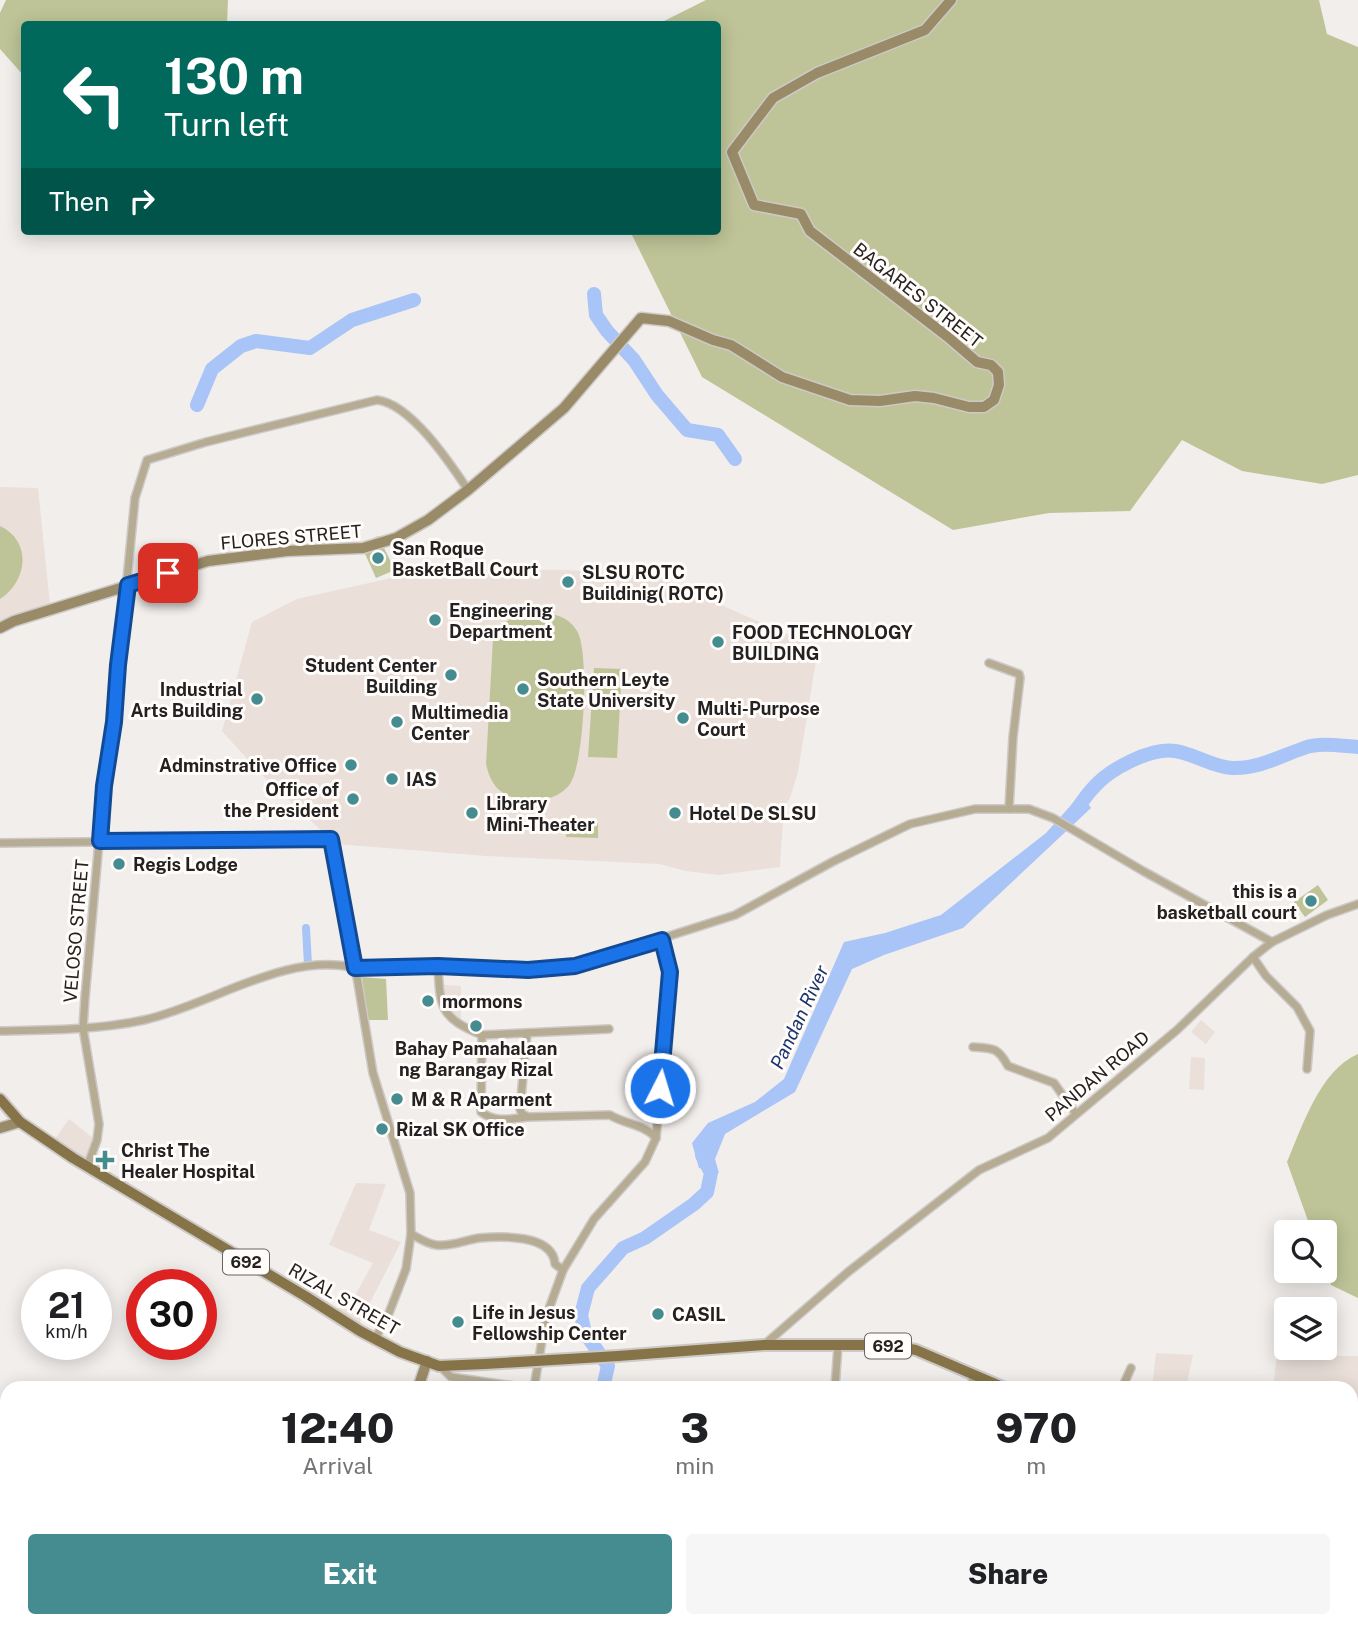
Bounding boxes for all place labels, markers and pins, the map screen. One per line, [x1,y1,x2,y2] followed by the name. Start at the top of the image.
[392,538,538,580] place label: San Roque BasketBall Court
[138,543,198,603] pin
[370,550,386,566] marker: San Roque BasketBall Court
[582,562,724,604] place label: SLSU ROTC Buildinig( ROTC)
[560,574,576,590] marker: SLSU ROTC Buildinig( ROTC)
[449,600,553,642] place label: Engineering Department
[427,612,443,628] marker: Engineering Department
[732,622,913,664] place label: FOOD TECHNOLOGY BUILDING
[710,634,726,650] marker: FOOD TECHNOLOGY BUILDING
[305,655,438,697] place label: Student Center Building
[443,667,459,683] marker: Student Center Building
[537,669,675,711] place label: Southern Leyte State University
[131,679,243,721] place label: Industrial Arts Building
[515,681,531,697] marker: Southern Leyte State University
[249,691,265,707] marker: Industrial Arts Building
[697,698,820,740] place label: Multi-Purpose Court
[411,702,508,744] place label: Multimedia Center
[675,710,691,726] marker: Multi-Purpose Court
[389,714,405,730] marker: Multimedia Center
[159,755,337,776] place label: Adminstrative Office
[343,757,359,773] marker: Adminstrative Office
[406,769,437,790] place label: IAS
[384,771,400,787] marker: IAS
[224,779,339,821] place label: Office of the President
[345,791,361,807] marker: Office of the President
[486,793,595,835] place label: Library Mini-Theater
[689,803,816,824] place label: Hotel De SLSU
[464,805,480,821] marker: Library Mini-Theater
[667,805,683,821] marker: Hotel De SLSU
[133,854,238,875] place label: Regis Lodge
[111,856,127,872] marker: Regis Lodge
[1157,881,1297,923] place label: this is a basketball court
[1303,893,1319,909] marker: this is a basketball court
[442,991,522,1012] place label: mormons
[420,993,436,1009] marker: mormons
[468,1018,484,1034] marker: Bahay Pamahalaan ng Barangay Rizal
[395,1038,557,1080] place label: Bahay Pamahalaan ng Barangay Rizal
[411,1089,552,1110] place label: M & R Aparment
[389,1091,405,1107] marker: M & R Aparment
[396,1119,525,1140] place label: Rizal SK Office
[374,1121,390,1137] marker: Rizal SK Office
[121,1140,255,1182] place label: Christ The Healer Hospital
[95,1150,115,1170] marker: Christ The Healer Hospital
[472,1302,627,1344] place label: Life in Jesus Fellowship Center
[672,1304,726,1325] place label: CASIL
[650,1306,666,1322] marker: CASIL
[450,1314,466,1330] marker: Life in Jesus Fellowship Center

